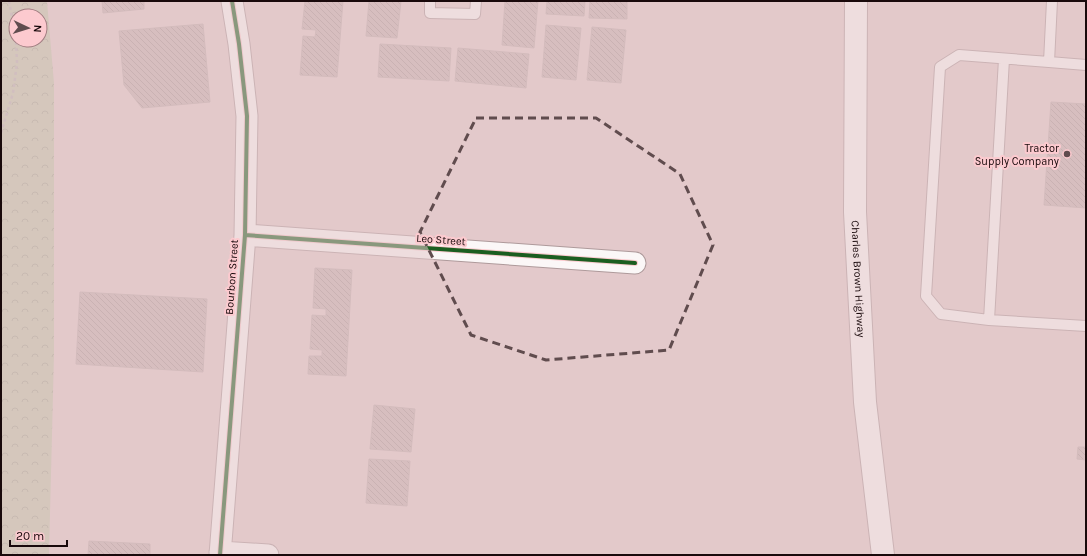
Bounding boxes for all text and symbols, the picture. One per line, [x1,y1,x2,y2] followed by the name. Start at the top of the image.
[8,8,48,48] north arrow
[31,24,44,33] text: N
[975,142,1059,168] place label: Tractor Supply Company
[1062,149,1072,159] marker: Tractor Supply Company
[849,220,868,338] street label: Charles Brown Highway
[416,232,466,248] street label: Leo Street
[223,239,241,315] street label: Bourbon Street
[10,522,67,548] scale bar
[16,529,44,543] text: 20 m

